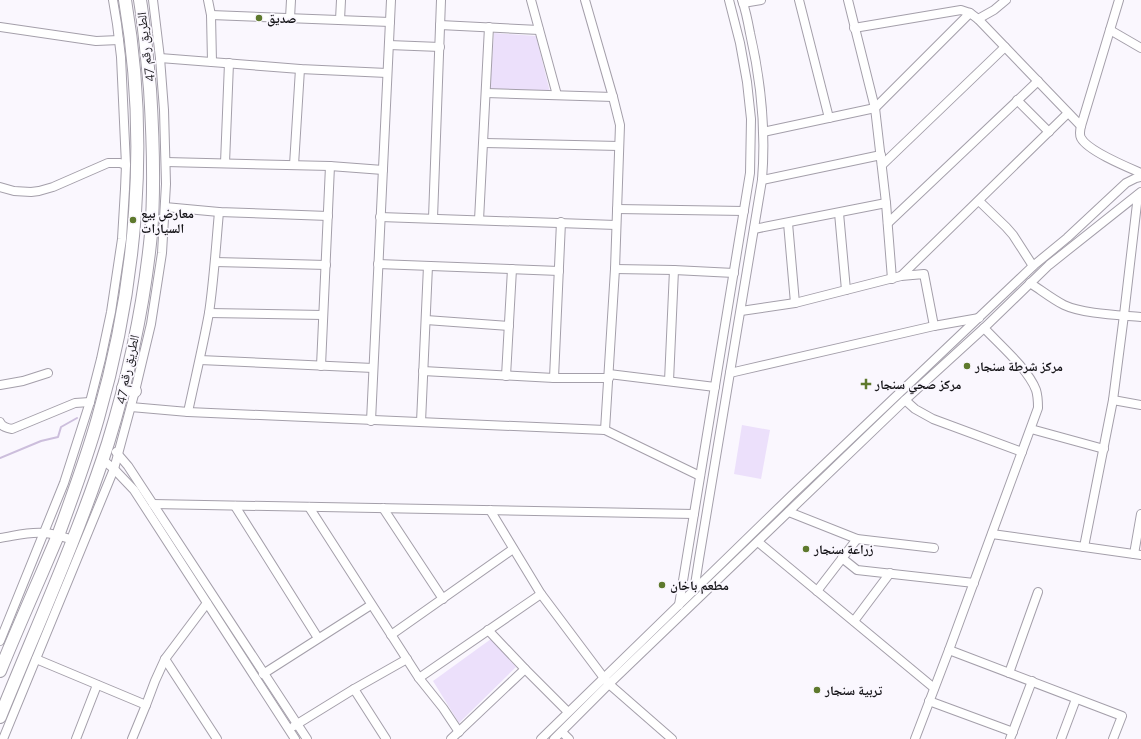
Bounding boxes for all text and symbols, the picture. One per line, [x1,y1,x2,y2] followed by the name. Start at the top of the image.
[134,11,157,83] street label: الطريق رقم 47
[267,11,296,27] place label: صديق
[254,13,264,23] marker: صديق
[141,206,194,236] place label: معارض بيع السيارات
[128,215,138,225] marker: معارض بيع السيارات
[112,333,143,405] street label: الطريق رقم 47
[974,359,1063,374] place label: مركز شرطة سنجار
[962,361,972,371] marker: مركز شرطة سنجار
[874,377,961,395] place label: مركز صحي سنجار
[860,378,872,390] marker: مركز صحي سنجار
[813,542,874,557] place label: زراعة سنجار
[801,544,811,554] marker: زراعة سنجار
[670,578,729,595] place label: مطعم باخان
[657,580,667,590] marker: مطعم باخان
[824,683,883,698] place label: تربية سنجار
[812,685,822,695] marker: تربية سنجار

